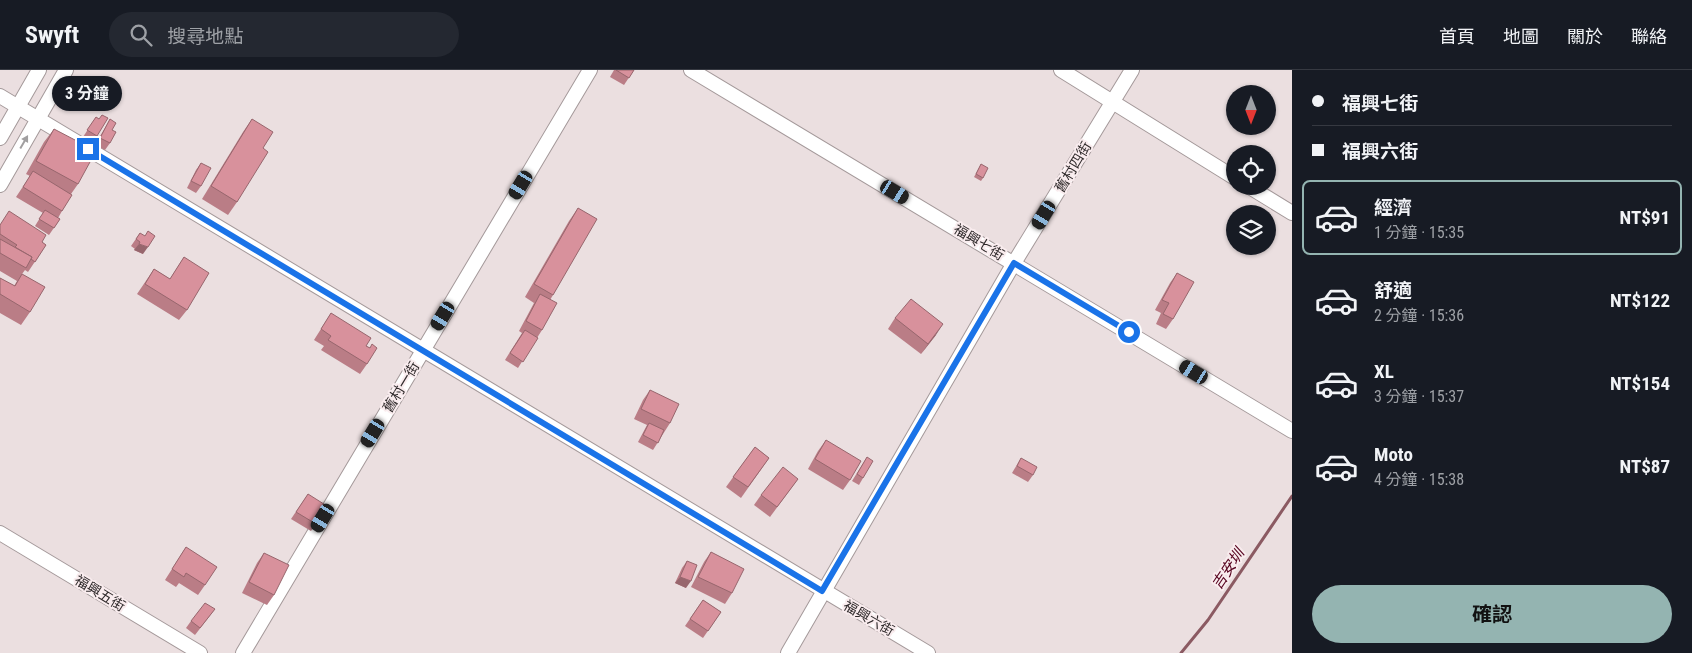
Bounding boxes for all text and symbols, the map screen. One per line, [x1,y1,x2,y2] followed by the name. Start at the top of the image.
[109,12,459,57] search box
[25,21,79,49] text: Swyft
[127,21,155,49] icon: search
[167,25,243,48] text: 搜尋地點
[1439,26,1475,47] text: 首頁
[1503,26,1539,47] text: 地圖
[1567,26,1603,47] text: 關於
[1631,26,1667,47] text: 聯絡
[53,77,123,112] callout: 3 分鐘
[65,84,109,103] text: 3 分鐘
[1226,85,1276,135] north arrow
[1226,85,1276,255] map controls
[1342,92,1418,115] text: 福興七街
[20,136,29,149] one-way arrow
[77,138,99,160] route end
[1052,139,1094,195] street label: 舊村四街
[1342,140,1418,163] text: 福興六街
[1226,145,1276,195] button: locate
[506,168,535,202] car
[878,178,911,206] car
[1314,195,1359,240] icon: car
[1374,196,1412,219] text: 經濟
[1029,198,1058,232] car
[1226,205,1276,255] button: layers
[1620,206,1670,229] text: NT$91
[951,221,1007,263] street label: 福興七街
[1374,223,1464,242] text: 1 分鐘 · 15:35
[1314,278,1359,323] icon: car
[1374,279,1412,302] text: 舒適
[1610,289,1670,312] text: NT$122
[428,299,457,333] car
[1374,306,1464,325] text: 2 分鐘 · 15:36
[1118,321,1140,343] route start
[1177,358,1210,386] car
[380,359,422,415] street label: 舊村一街
[1374,360,1394,383] text: XL
[1314,361,1359,406] icon: car
[1610,372,1670,395] text: NT$154
[1374,387,1464,406] text: 3 分鐘 · 15:37
[358,416,387,450] car
[1374,443,1413,466] text: Moto
[1314,444,1359,489] icon: car
[1620,455,1670,478] text: NT$87
[1374,470,1464,489] text: 4 分鐘 · 15:38
[308,501,337,535] car
[1208,544,1249,593] water label: 吉安圳
[72,572,128,614] street label: 福興五街
[1312,585,1672,643] button: 確認
[841,597,897,639] street label: 福興六街

